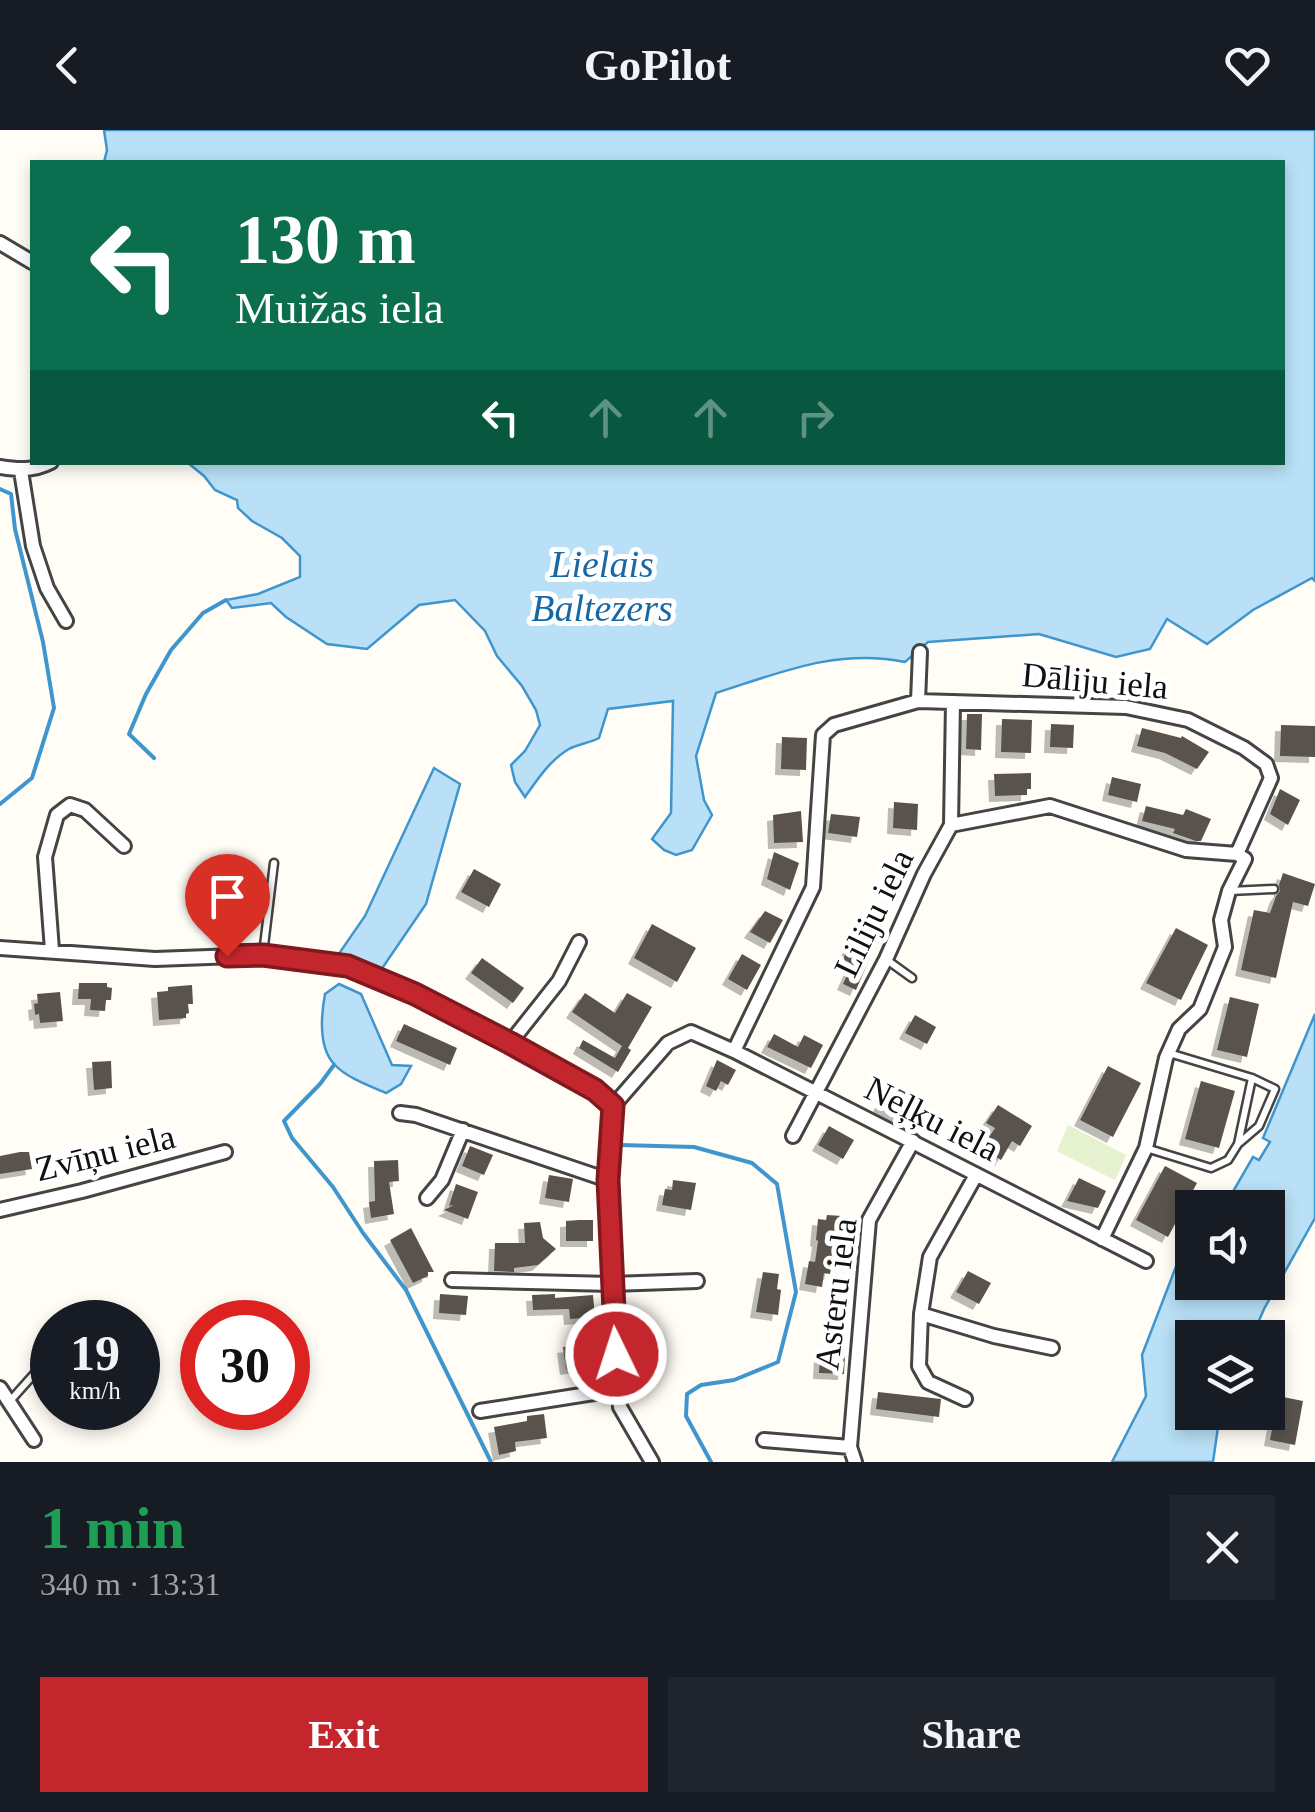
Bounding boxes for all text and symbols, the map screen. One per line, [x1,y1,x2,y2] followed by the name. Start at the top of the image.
[40,38,95,93] icon: back
[1220,38,1275,93] icon: heart
[584,40,731,90] text: GoPilot
[70,200,200,330] icon: left
[235,201,416,278] text: 130 m
[235,283,444,333] text: Muižas iela
[473,390,528,445] icon: left
[578,390,633,445] icon: ahead
[683,390,738,445] icon: ahead
[788,390,843,445] icon: right
[531,543,673,629] water label: Lielais Baltezers
[1020,655,1170,707] street label: Dāliju iela
[826,842,922,983] street label: Liliju iela
[185,854,270,957] pin
[200,869,255,924] icon: arrive
[859,1069,1006,1169] street label: Neļķu iela
[31,1117,179,1189] street label: Zvīņu iela
[1175,1190,1285,1430] map controls
[1175,1190,1285,1300] button: sound
[807,1215,865,1372] street label: Asteru iela
[180,1300,310,1430] speed limit sign: 30
[564,1302,668,1406] position arrow
[1175,1320,1285,1430] button: layers
[70,1325,120,1381] text: 19
[69,1377,121,1404] text: km/h
[40,1495,185,1561] text: 1 min
[1170,1495,1275,1600] button: close
[40,1566,220,1602] text: 340 m · 13:31
[40,1677,648,1792] button: Exit
[668,1677,1275,1792] button: Share

